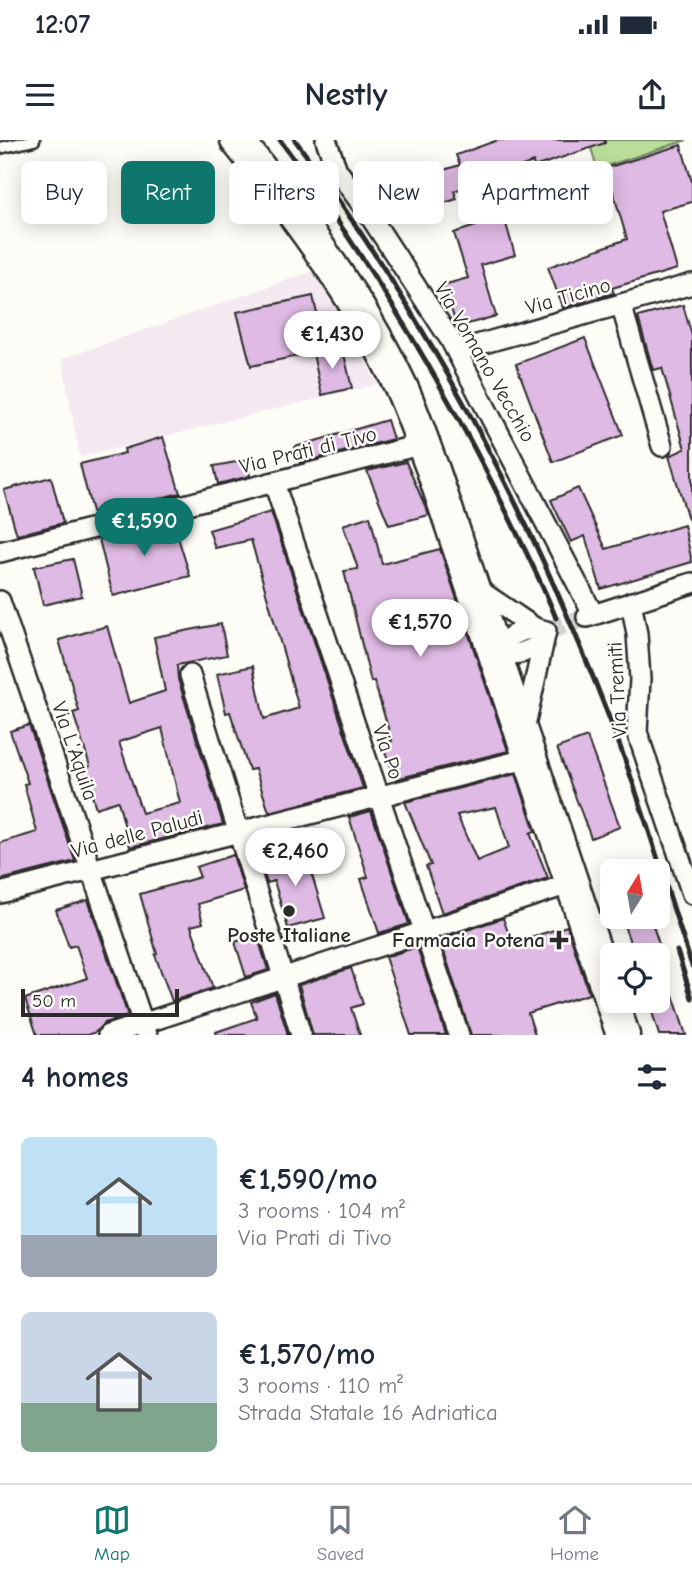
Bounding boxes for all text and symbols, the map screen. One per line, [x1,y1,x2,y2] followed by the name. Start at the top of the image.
[35,10,90,40] text: 12:07
[21,76,59,114] icon: menu
[305,76,387,113] text: Nestly
[633,76,671,114] icon: share
[21,161,107,224] chip: Buy
[121,161,215,224] chip: Rent
[229,161,339,224] chip: Filters
[353,161,444,224] chip: New
[458,161,613,224] chip: Apartment
[523,272,613,320] street label: Via Ticino
[429,278,541,446] street label: Via Vomano Vecchio
[275,312,389,371] pin: €1,430
[300,320,364,347] text: €1,430
[237,421,379,479] street label: Via Prati di Tivo
[87,498,201,558] pin: €1,590
[111,507,177,534] text: €1,590
[363,600,477,659] pin: €1,570
[388,608,453,635] text: €1,570
[602,641,632,739] street label: Via Tremiti
[47,699,103,803] street label: Via L'Aquila
[368,722,408,782] street label: Via Po
[69,805,205,863] street label: Via delle Paludi
[238,828,352,888] pin: €2,460
[261,837,329,864] text: €2,460
[600,859,670,929] north arrow
[600,859,670,1013] map controls
[281,903,297,919] marker: Poste Italiane
[227,923,351,947] place label: Poste Italiane
[392,928,545,952] place label: Farmacia Potena
[551,932,567,948] marker: Farmacia Potena
[600,943,670,1013] button: locate
[21,986,178,1018] scale bar
[32,990,76,1012] text: 50 m
[633,1058,671,1096] icon: filters
[21,1060,128,1095] text: 4 homes
[238,1162,378,1197] text: €1,590/mo
[77,1165,161,1249] icon: home
[238,1197,405,1224] text: 3 rooms · 104 m²
[238,1224,392,1251] text: Via Prati di Tivo
[238,1337,375,1372] text: €1,570/mo
[77,1340,161,1424] icon: home
[238,1372,403,1399] text: 3 rooms · 110 m²
[238,1399,498,1426] text: Strada Statale 16 Adriatica
[93,1501,131,1565] tab: Map
[317,1501,364,1565] tab: Saved
[550,1501,599,1565] tab: Home

